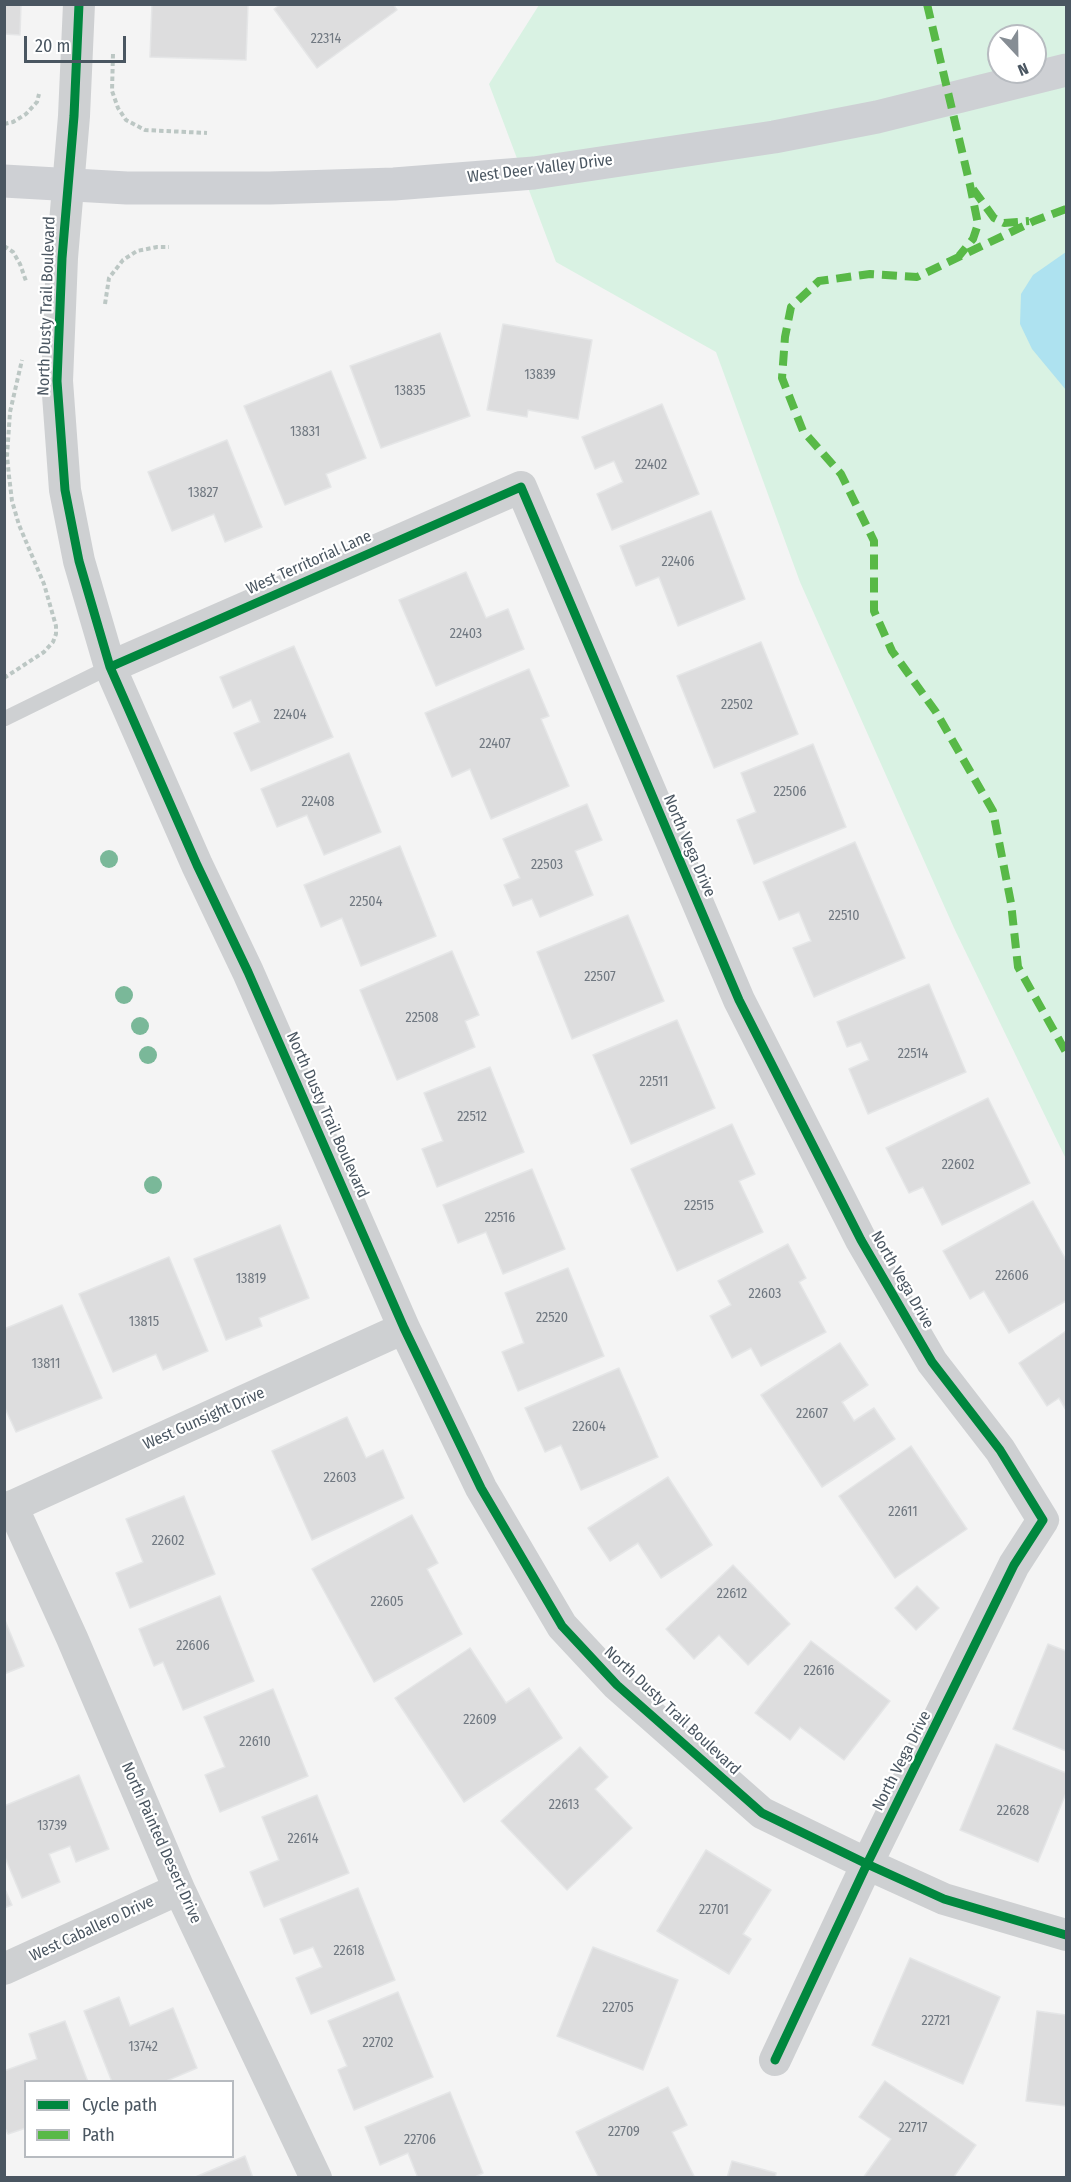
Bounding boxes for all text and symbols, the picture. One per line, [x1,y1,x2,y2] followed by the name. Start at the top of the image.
[27,24,129,62] scale bar
[987,24,1047,84] north arrow
[311,31,341,47] house number: 22314
[35,35,70,57] text: 20 m
[1015,59,1031,80] text: N
[466,151,614,187] street label: West Deer Valley Drive
[34,216,60,396] street label: North Dusty Trail Boulevard
[524,367,556,383] house number: 13839
[394,383,426,399] house number: 13835
[290,424,320,440] house number: 13831
[635,457,667,473] house number: 22402
[188,485,218,501] house number: 13827
[243,527,375,599] street label: West Territorial Lane
[661,554,695,570] house number: 22406
[450,626,482,642] house number: 22403
[721,697,753,713] house number: 22502
[274,707,306,723] house number: 22404
[479,736,511,752] house number: 22407
[773,784,807,800] house number: 22506
[659,792,719,900] street label: North Vega Drive
[301,794,335,810] house number: 22408
[531,857,563,873] house number: 22503
[350,894,382,910] house number: 22504
[829,908,859,924] house number: 22510
[584,969,616,985] house number: 22507
[405,1010,439,1026] house number: 22508
[282,1029,372,1201] street label: North Dusty Trail Boulevard
[898,1046,928,1062] house number: 22514
[640,1074,668,1090] house number: 22511
[457,1109,487,1125] house number: 22512
[942,1157,974,1173] house number: 22602
[684,1198,714,1214] house number: 22515
[485,1210,515,1226] house number: 22516
[866,1228,938,1332] street label: North Vega Drive
[995,1268,1029,1284] house number: 22606
[236,1271,266,1287] house number: 13819
[749,1286,781,1302] house number: 22603
[536,1310,568,1326] house number: 22520
[129,1314,159,1330] house number: 13815
[31,1356,61,1372] house number: 13811
[140,1384,268,1454] street label: West Gunsight Drive
[796,1406,828,1422] house number: 22607
[572,1419,606,1435] house number: 22604
[324,1470,356,1486] house number: 22603
[888,1504,918,1520] house number: 22611
[152,1533,184,1549] house number: 22602
[717,1586,747,1602] house number: 22612
[370,1594,404,1610] house number: 22605
[176,1638,210,1654] house number: 22606
[600,1643,744,1779] street label: North Dusty Trail Boulevard
[803,1663,835,1679] house number: 22616
[869,1708,935,1814] street label: North Vega Drive
[463,1712,497,1728] house number: 22609
[239,1734,271,1750] house number: 22610
[117,1759,205,1927] street label: North Painted Desert Drive
[549,1797,579,1813] house number: 22613
[997,1803,1029,1819] house number: 22628
[37,1818,67,1834] house number: 13739
[288,1831,318,1847] house number: 22614
[27,1892,157,1966] street label: West Caballero Drive
[699,1902,729,1918] house number: 22701
[333,1943,365,1959] house number: 22618
[602,2000,634,2016] house number: 22705
[921,2013,951,2029] house number: 22721
[362,2035,394,2051] house number: 22702
[128,2039,158,2055] house number: 13742
[24,2080,234,2158] legend
[82,2094,157,2116] text: Cycle path
[899,2120,927,2136] house number: 22717
[82,2124,115,2146] text: Path
[608,2124,640,2140] house number: 22709
[404,2132,436,2148] house number: 22706

